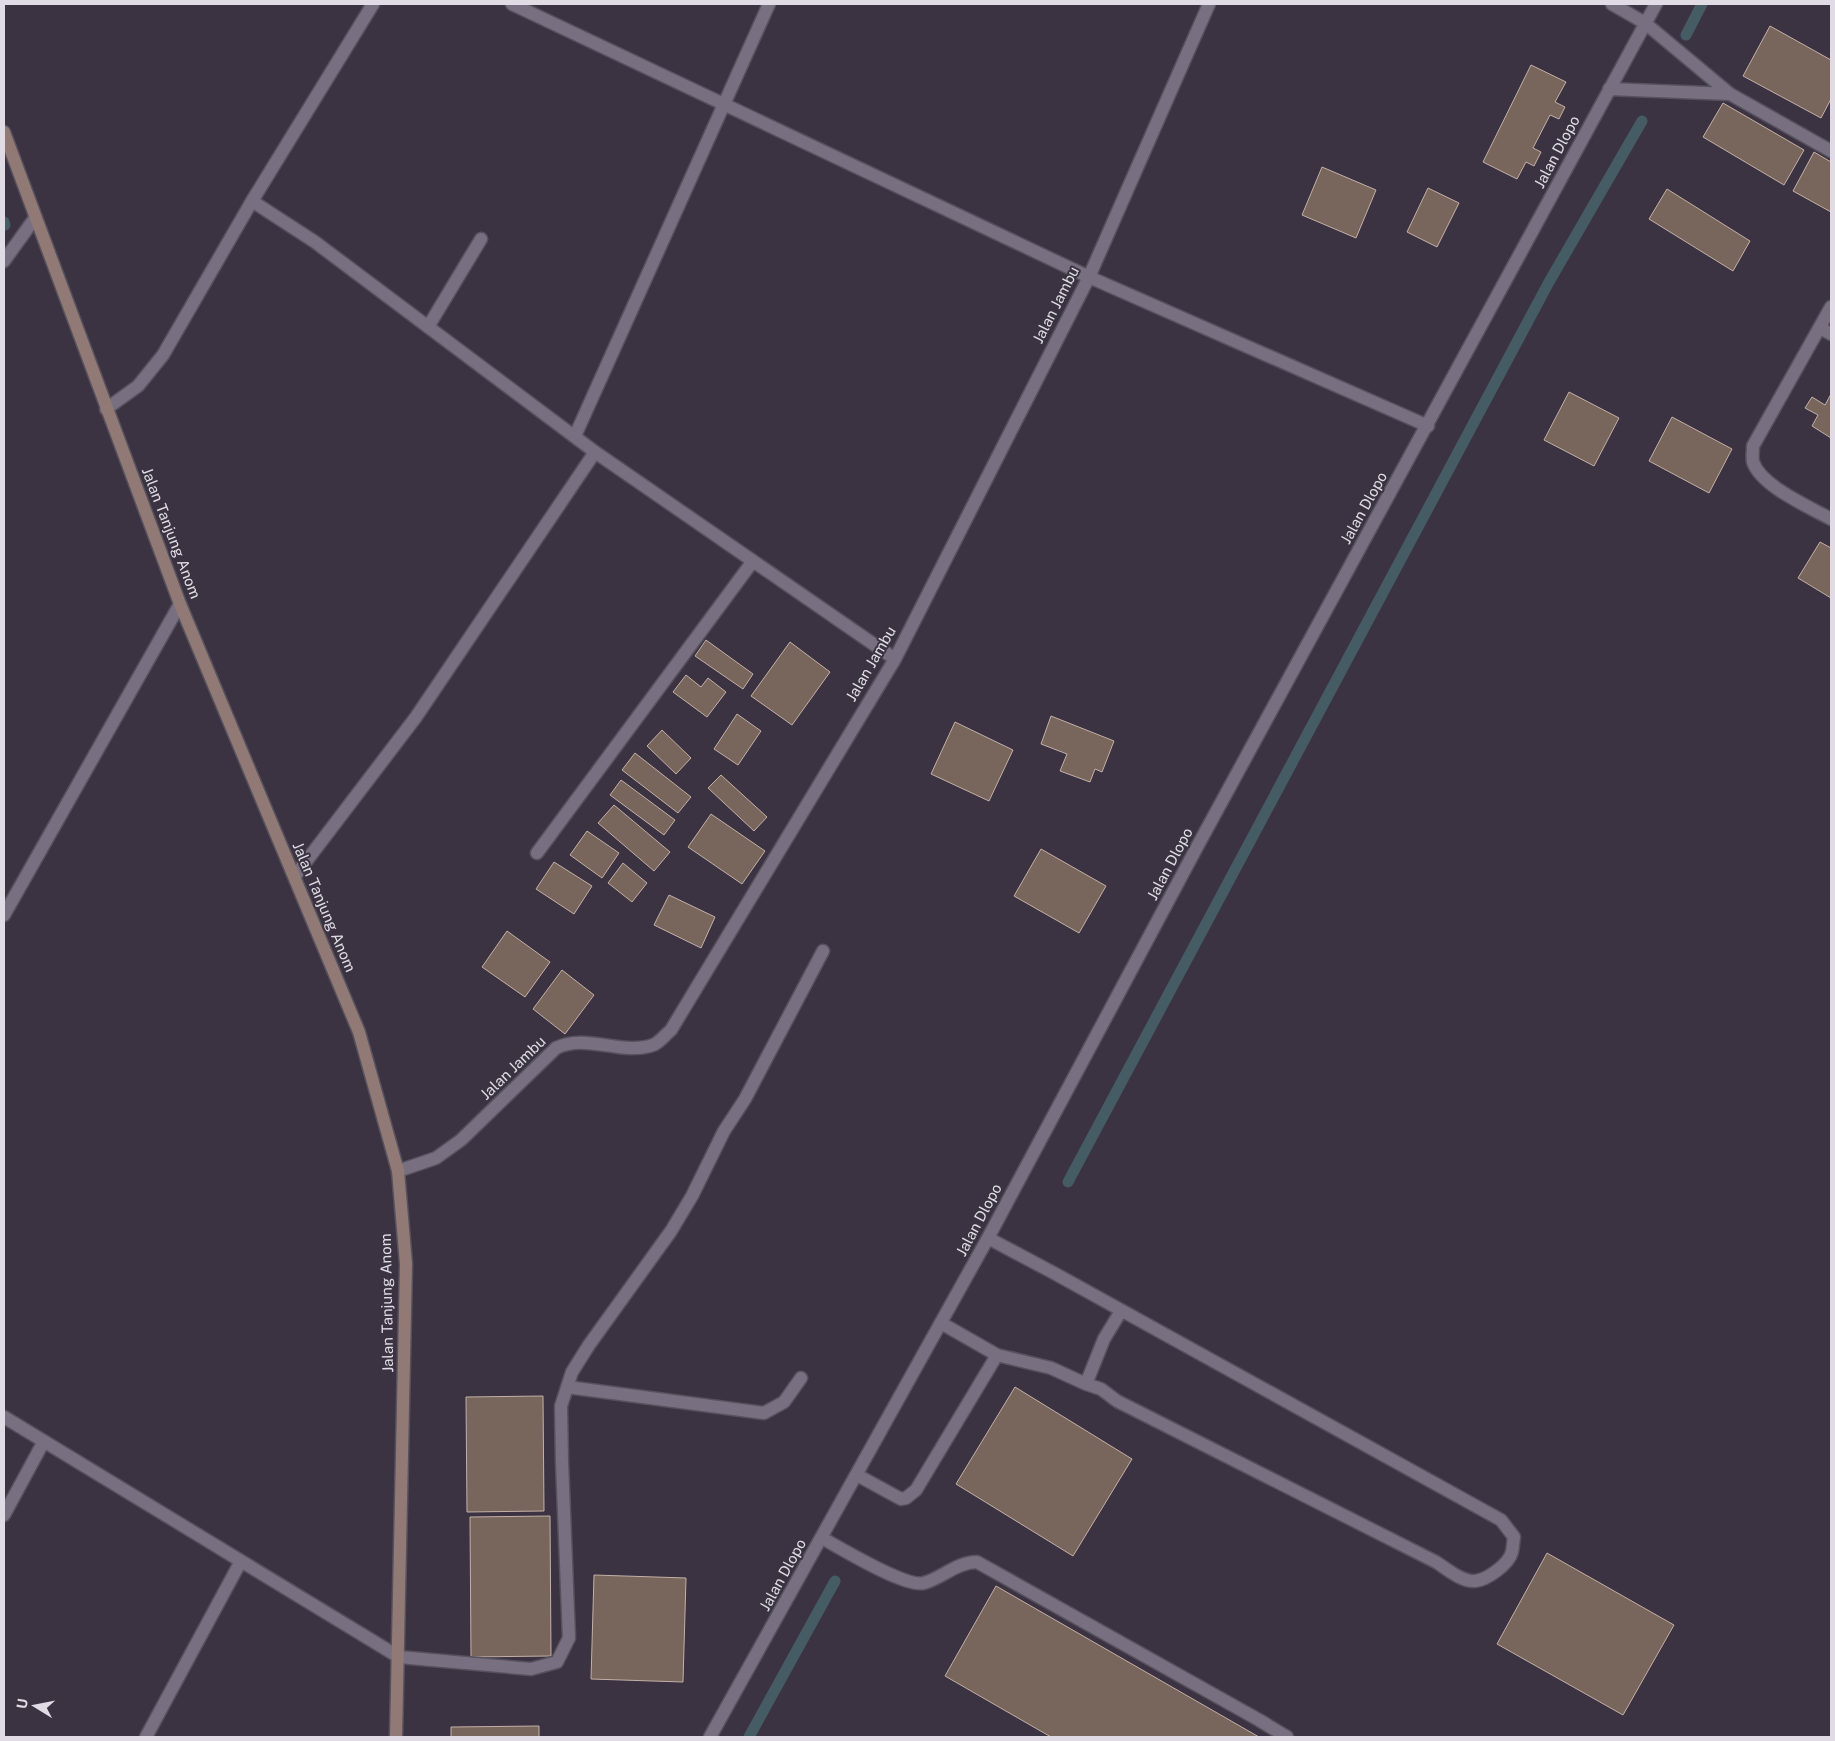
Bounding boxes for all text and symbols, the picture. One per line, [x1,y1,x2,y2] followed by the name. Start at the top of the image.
[1530,113,1583,191] street label: Jalan Dlopo
[1029,264,1082,346] street label: Jalan Jambu
[139,465,204,601] street label: Jalan Tanjung Anom
[1337,469,1390,547] street label: Jalan Dlopo
[842,623,899,704] street label: Jalan Jambu
[1143,825,1196,903] street label: Jalan Dlopo
[289,839,359,974] street label: Jalan Tanjung Anom
[477,1032,549,1103] street label: Jalan Jambu
[952,1181,1005,1259] street label: Jalan Dlopo
[377,1233,396,1373] street label: Jalan Tanjung Anom
[756,1536,809,1614] street label: Jalan Dlopo
[10,1681,60,1731] north arrow
[13,1697,31,1710] text: U

